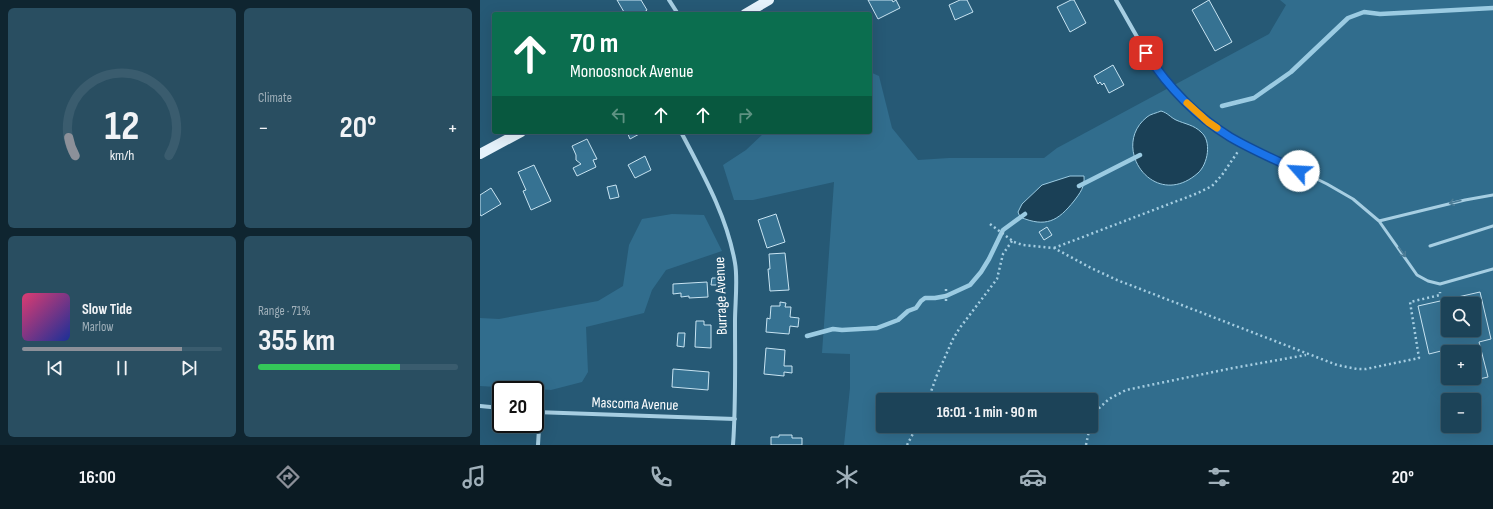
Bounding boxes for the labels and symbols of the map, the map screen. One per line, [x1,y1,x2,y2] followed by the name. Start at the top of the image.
[1129,36,1163,70] pin
[1278,150,1320,192] position arrow
[1449,199,1462,207] one-way arrow
[1398,247,1406,258] one-way arrow
[710,257,732,335] street label: Burrage Avenue
[492,381,544,433] speed limit sign: 20
[591,393,679,415] street label: Mascoma Avenue

